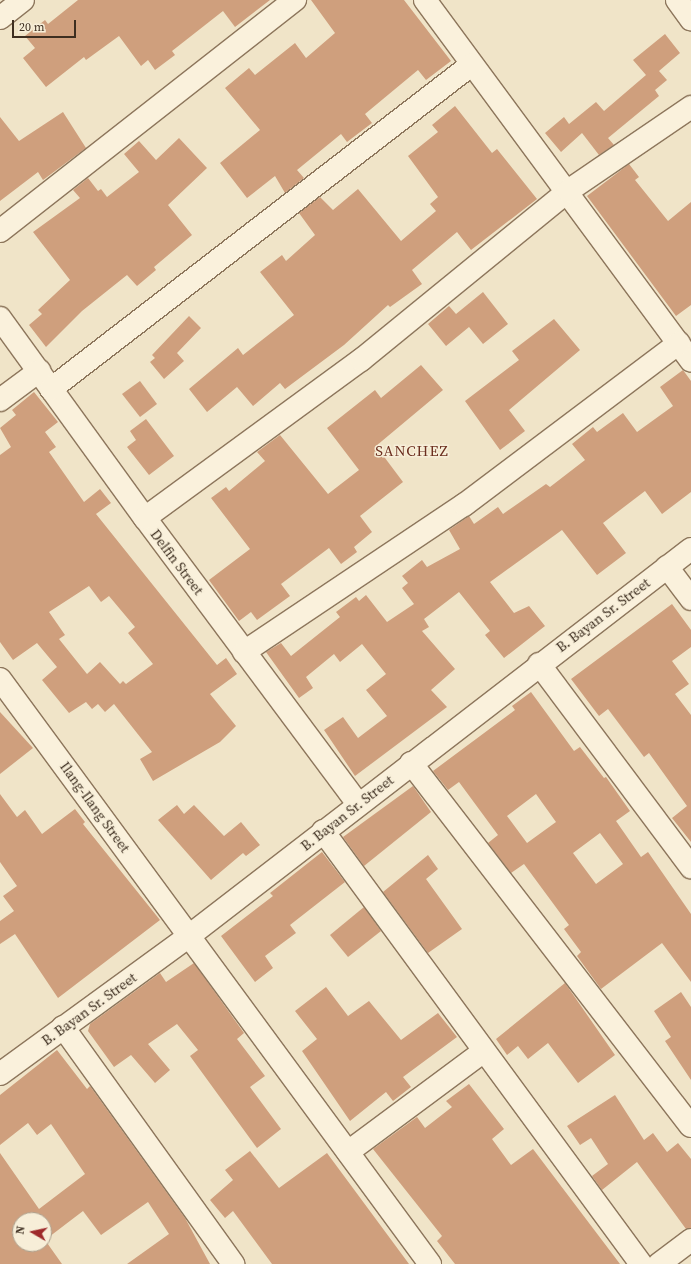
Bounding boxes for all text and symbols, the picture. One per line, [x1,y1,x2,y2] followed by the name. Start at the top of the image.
[14,12,78,38] scale bar
[19,19,45,35] text: 20 m
[375,442,449,460] district label: SANCHEZ
[147,526,207,598] street label: Delfin Street
[553,574,653,656] street label: B. Bayan Sr. Street
[57,758,133,856] street label: Ilang-Ilang Street
[297,772,397,854] street label: B. Bayan Sr. Street
[38,969,140,1049] street label: B. Bayan Sr. Street
[12,1212,52,1252] north arrow
[13,1225,29,1235] text: N

